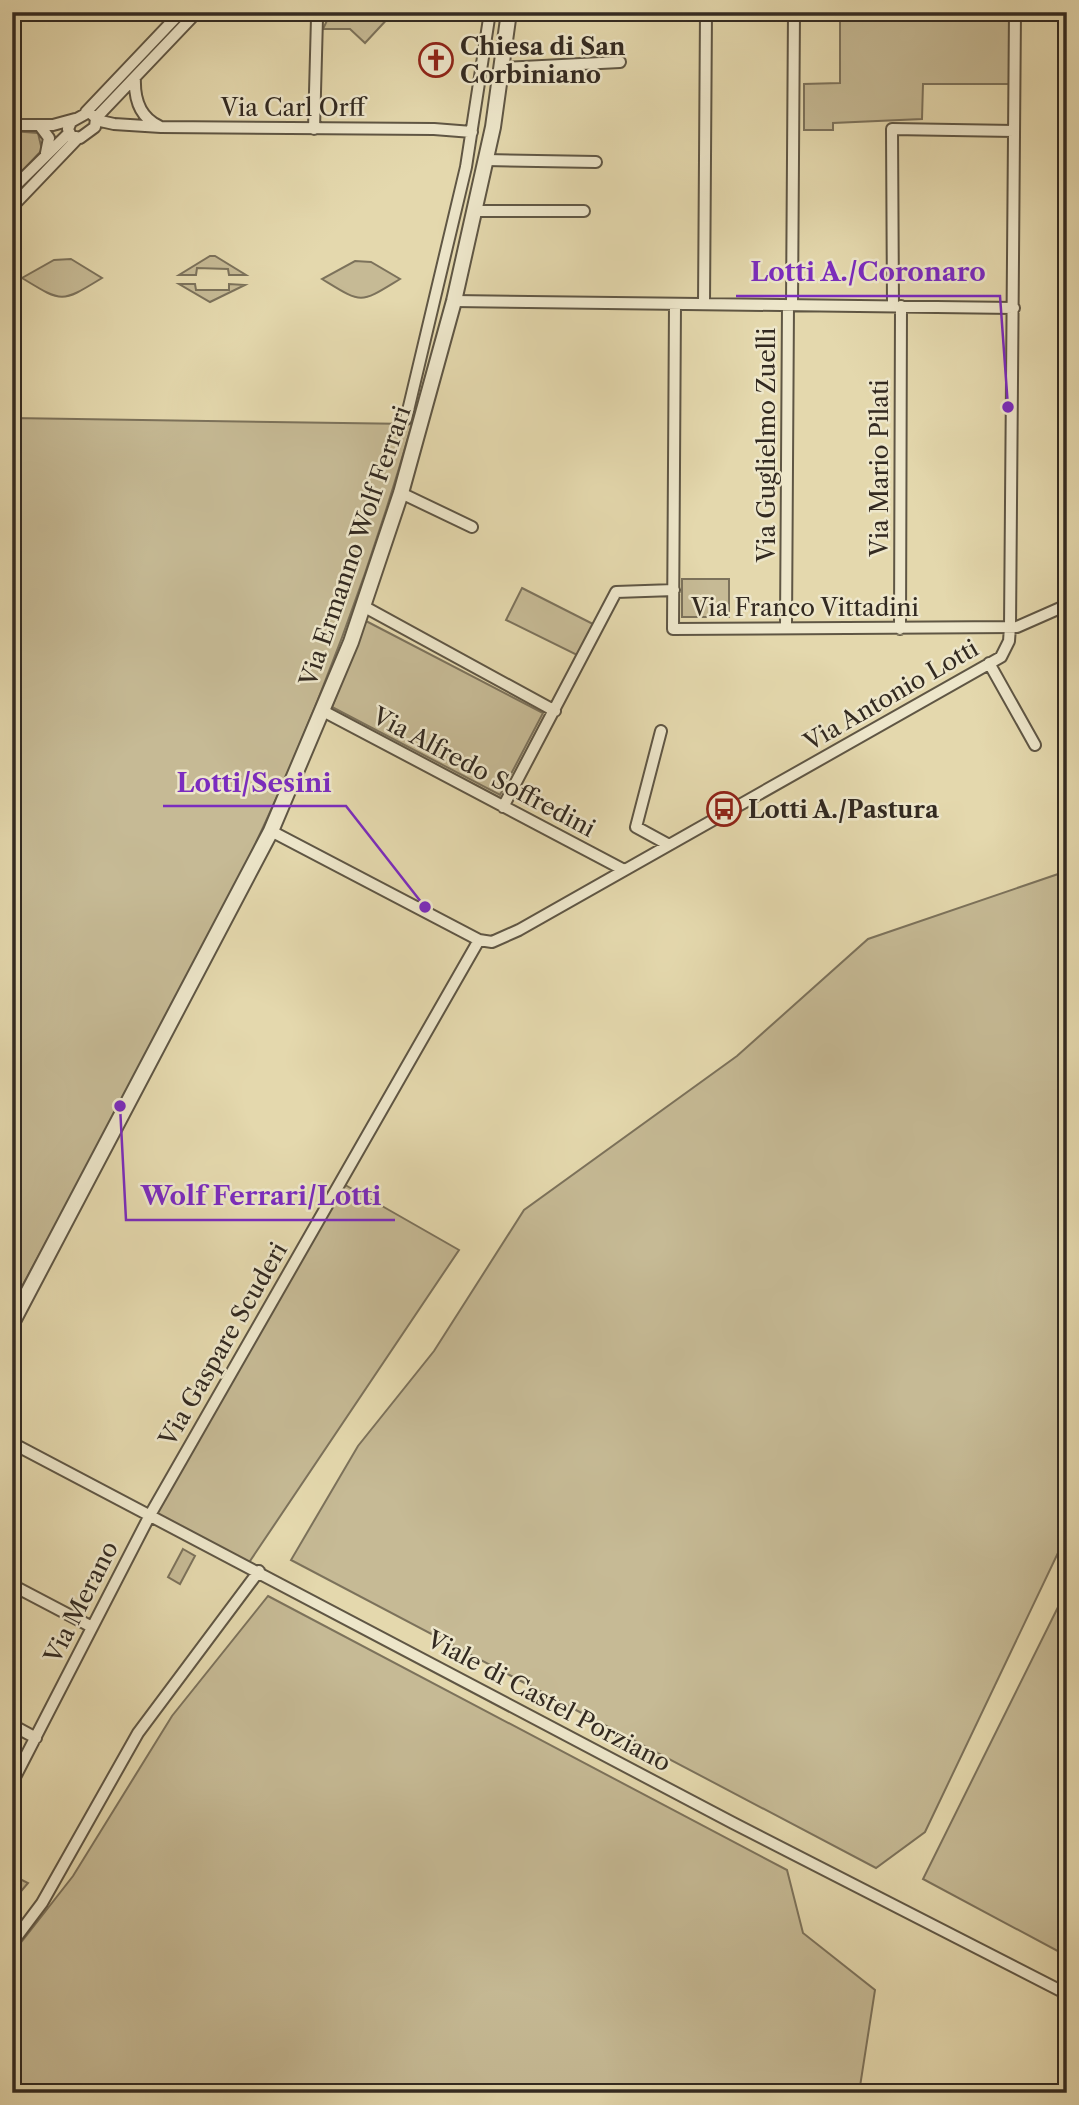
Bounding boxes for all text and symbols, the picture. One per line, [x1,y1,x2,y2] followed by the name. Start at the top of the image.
[460,32,626,89] place label: Chiesa di San Corbiniano
[417,41,455,79] church icon: Chiesa di San Corbiniano
[220,93,368,122] street label: Via Carl Orff
[736,249,1000,296] callout: Lotti A./Coronaro
[750,256,986,288] text: Lotti A./Coronaro
[752,328,781,563] street label: Via Guglielmo Zuelli
[865,379,894,558] street label: Via Mario Pilati
[293,402,417,691] street label: Via Ermanno Wolf Ferrari
[690,593,919,622] street label: Via Franco Vittadini
[798,633,983,757] street label: Via Antonio Lotti
[367,701,600,843] street label: Via Alfredo Soffredini
[163,759,346,806] callout: Lotti/Sesini
[177,767,332,799] text: Lotti/Sesini
[705,790,743,828] bus stop icon: Lotti A./Pastura
[748,795,940,824] place label: Lotti A./Pastura
[126,1173,395,1220] callout: Wolf Ferrari/Lotti
[140,1180,381,1212] text: Wolf Ferrari/Lotti
[152,1237,293,1452] street label: Via Gaspare Scuderi
[37,1536,124,1669] street label: Via Merano
[421,1624,676,1778] street label: Viale di Castel Porziano

